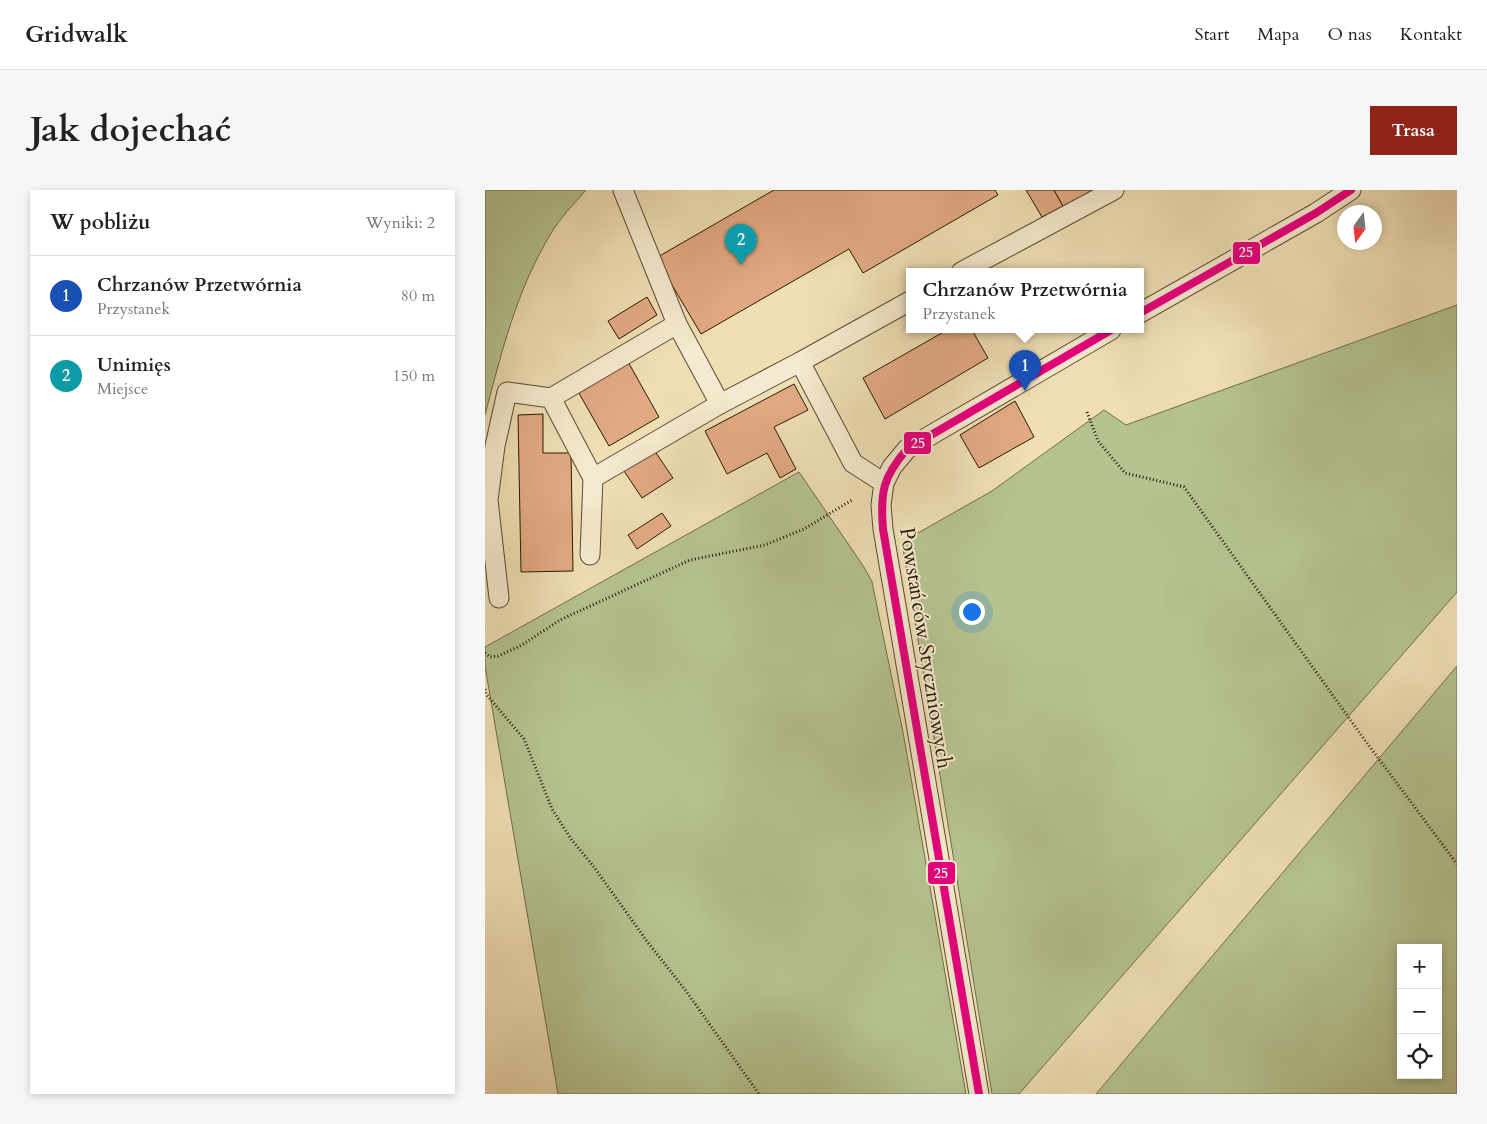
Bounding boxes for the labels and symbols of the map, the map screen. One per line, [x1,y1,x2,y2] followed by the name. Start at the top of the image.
[1337,205,1382,250] north arrow
[725,224,757,265] pin: 2
[1232,241,1261,265] line badge: 25
[1239,243,1253,262] text: 25
[1009,350,1041,391] pin: 1
[903,431,932,455] line badge: 25
[911,434,925,453] text: 25
[892,525,959,771] street label: Powstańców Styczniowych
[959,599,985,625] your location
[927,861,956,885] line badge: 25
[934,864,948,883] text: 25

